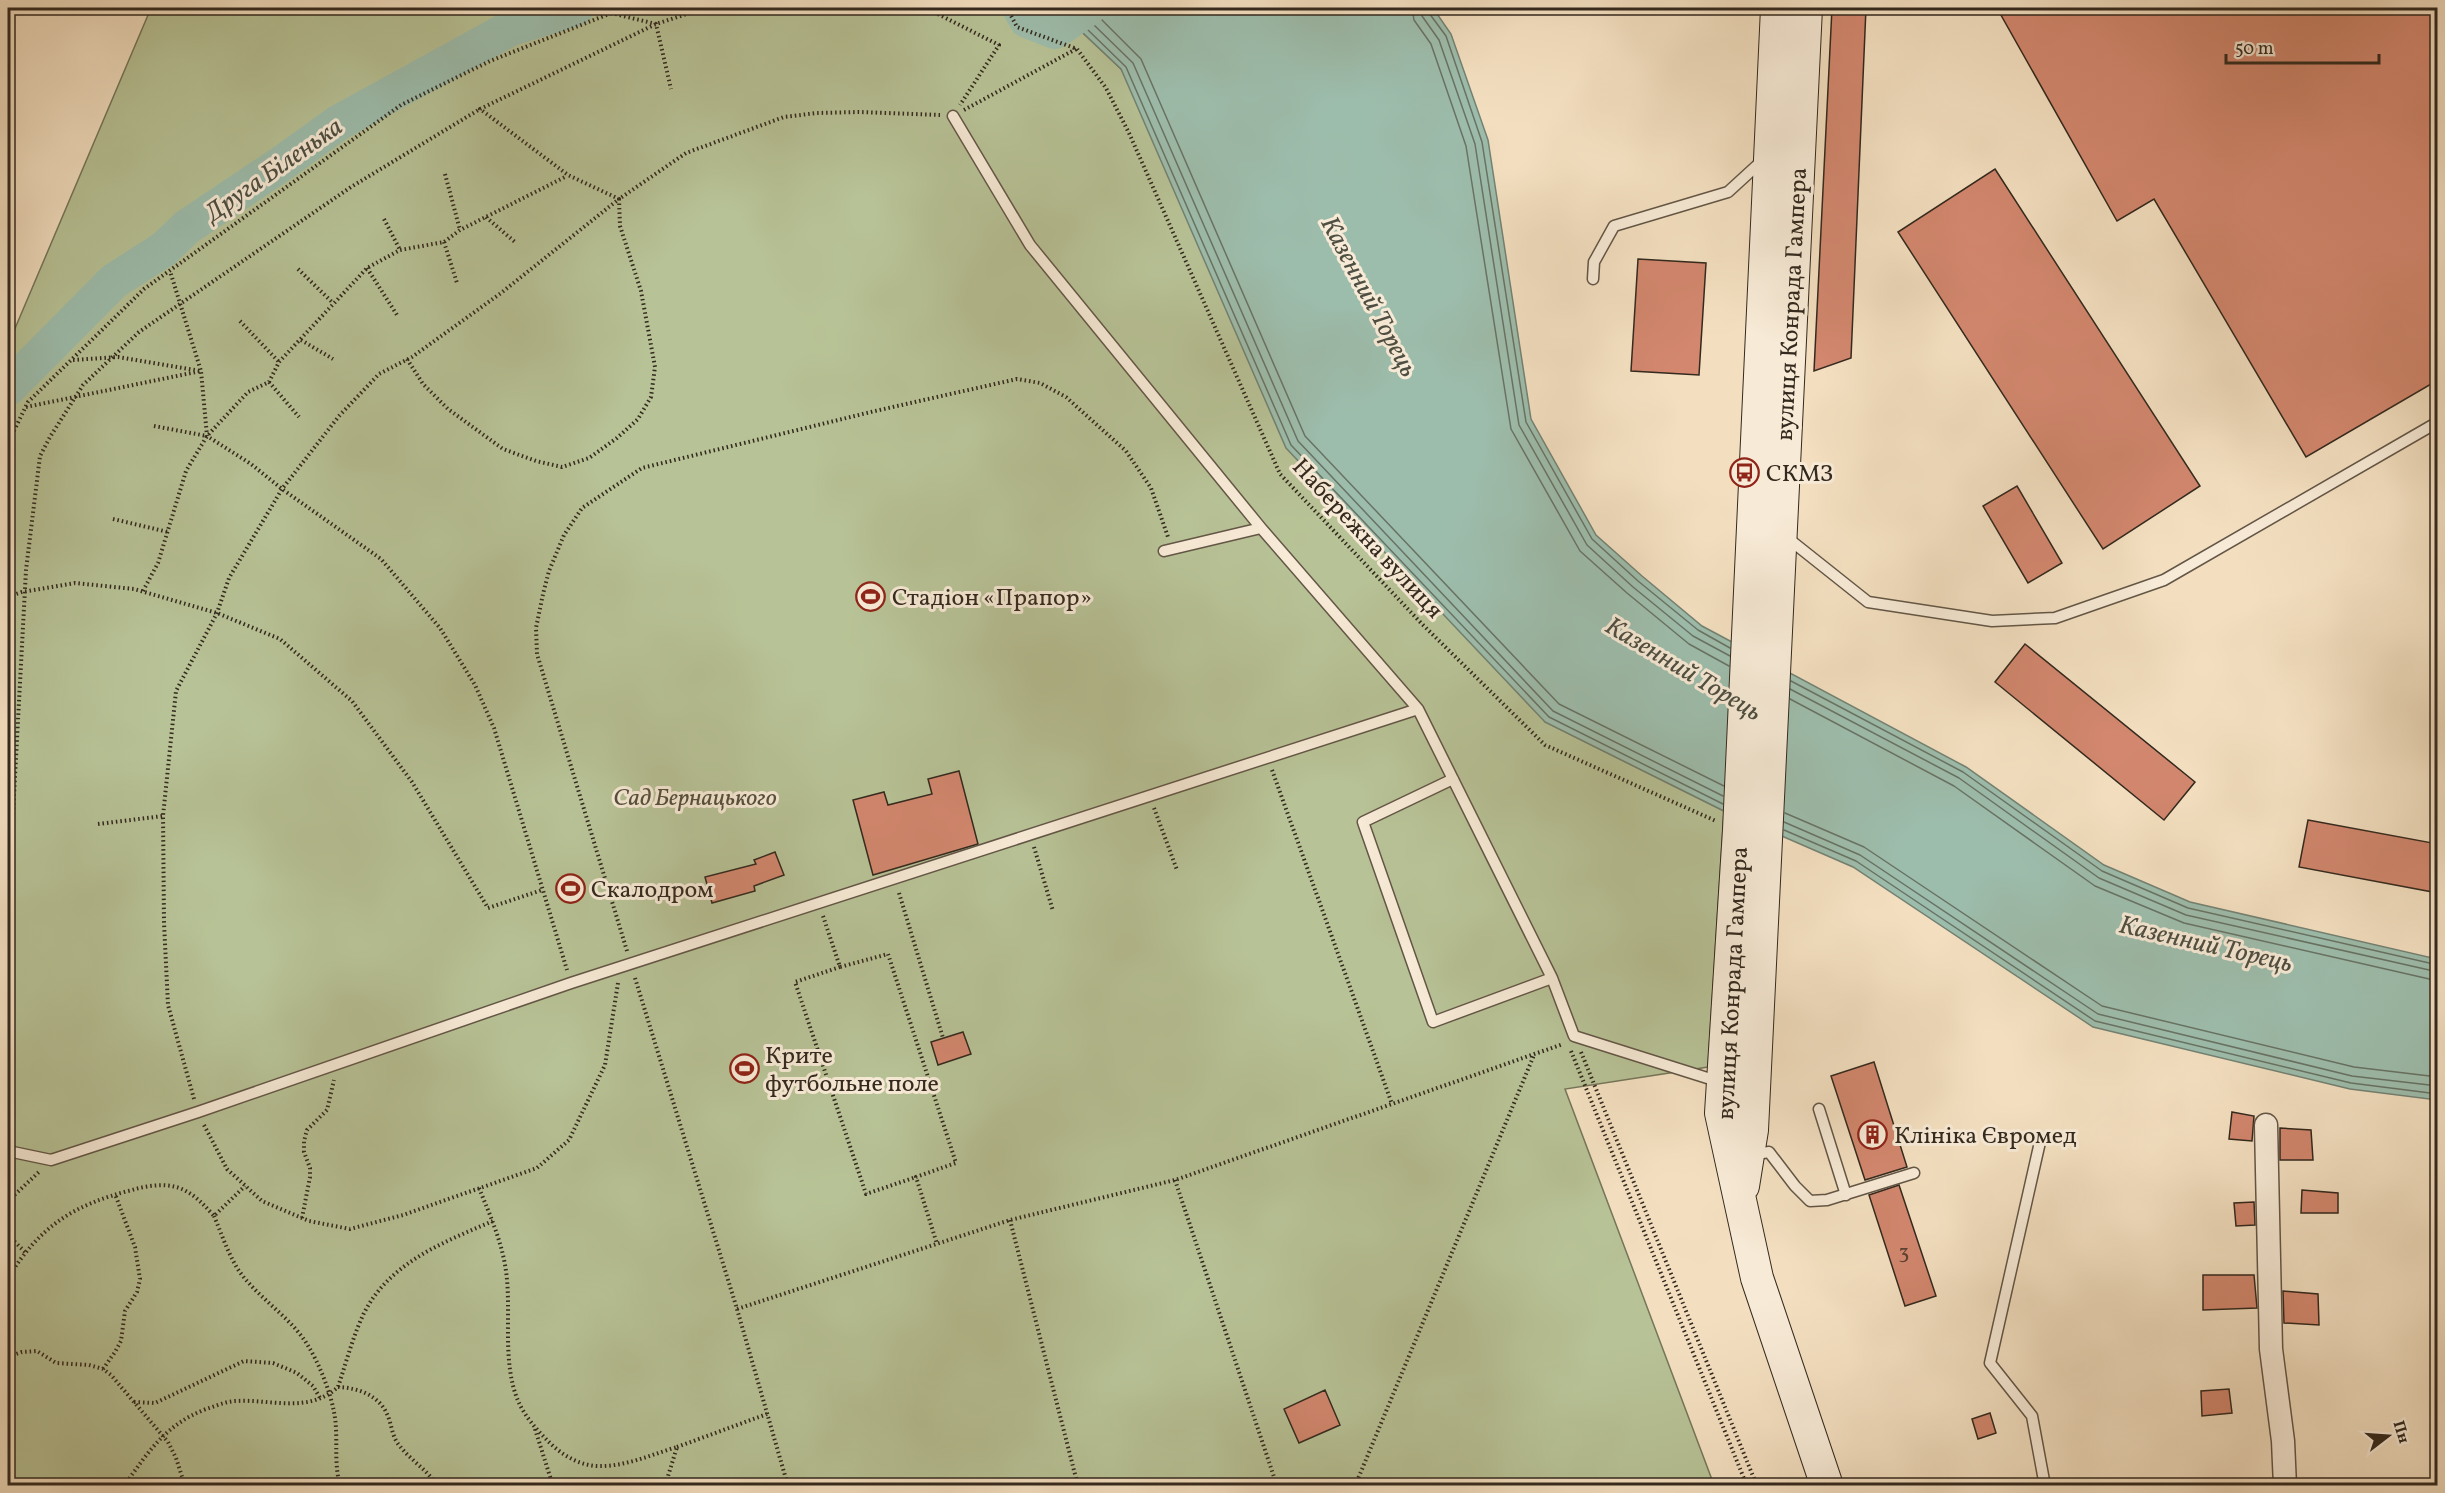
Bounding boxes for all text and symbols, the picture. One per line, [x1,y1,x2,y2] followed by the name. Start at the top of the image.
[2226,27,2379,65] scale bar
[2235,37,2274,62] text: 50 m
[196,110,350,233] water label: Друга Біленька
[1769,167,1817,442] street label: вулиця Конрада Гампера
[1311,210,1426,384] water label: Казенний Торець
[1283,452,1450,627] street label: Набережна вулиця
[1729,457,1761,489] bus stop icon: СКМЗ
[1766,458,1834,492] place label: СКМЗ
[855,581,887,613] sports icon: Стадіон «Прапор»
[892,582,1092,616] place label: Стадіон «Прапор»
[1598,609,1768,731] water label: Казенний Торець
[613,782,777,816] park label: Сад Бернацького
[1710,846,1758,1121] street label: вулиця Конрада Гампера
[554,873,586,905] sports icon: Скалодром
[591,874,713,908] place label: Скалодром
[2115,908,2296,982] water label: Казенний Торець
[765,1040,939,1102] place label: Крите футбольне поле
[728,1053,760,1085] sports icon: Крите футбольне поле
[1857,1119,1889,1151] building icon: Клініка Євромед
[1894,1120,2077,1154] place label: Клініка Євромед
[1899,1238,1909,1267] house number: 3
[2358,1406,2418,1466] north arrow
[2387,1418,2414,1446] text: Пн

